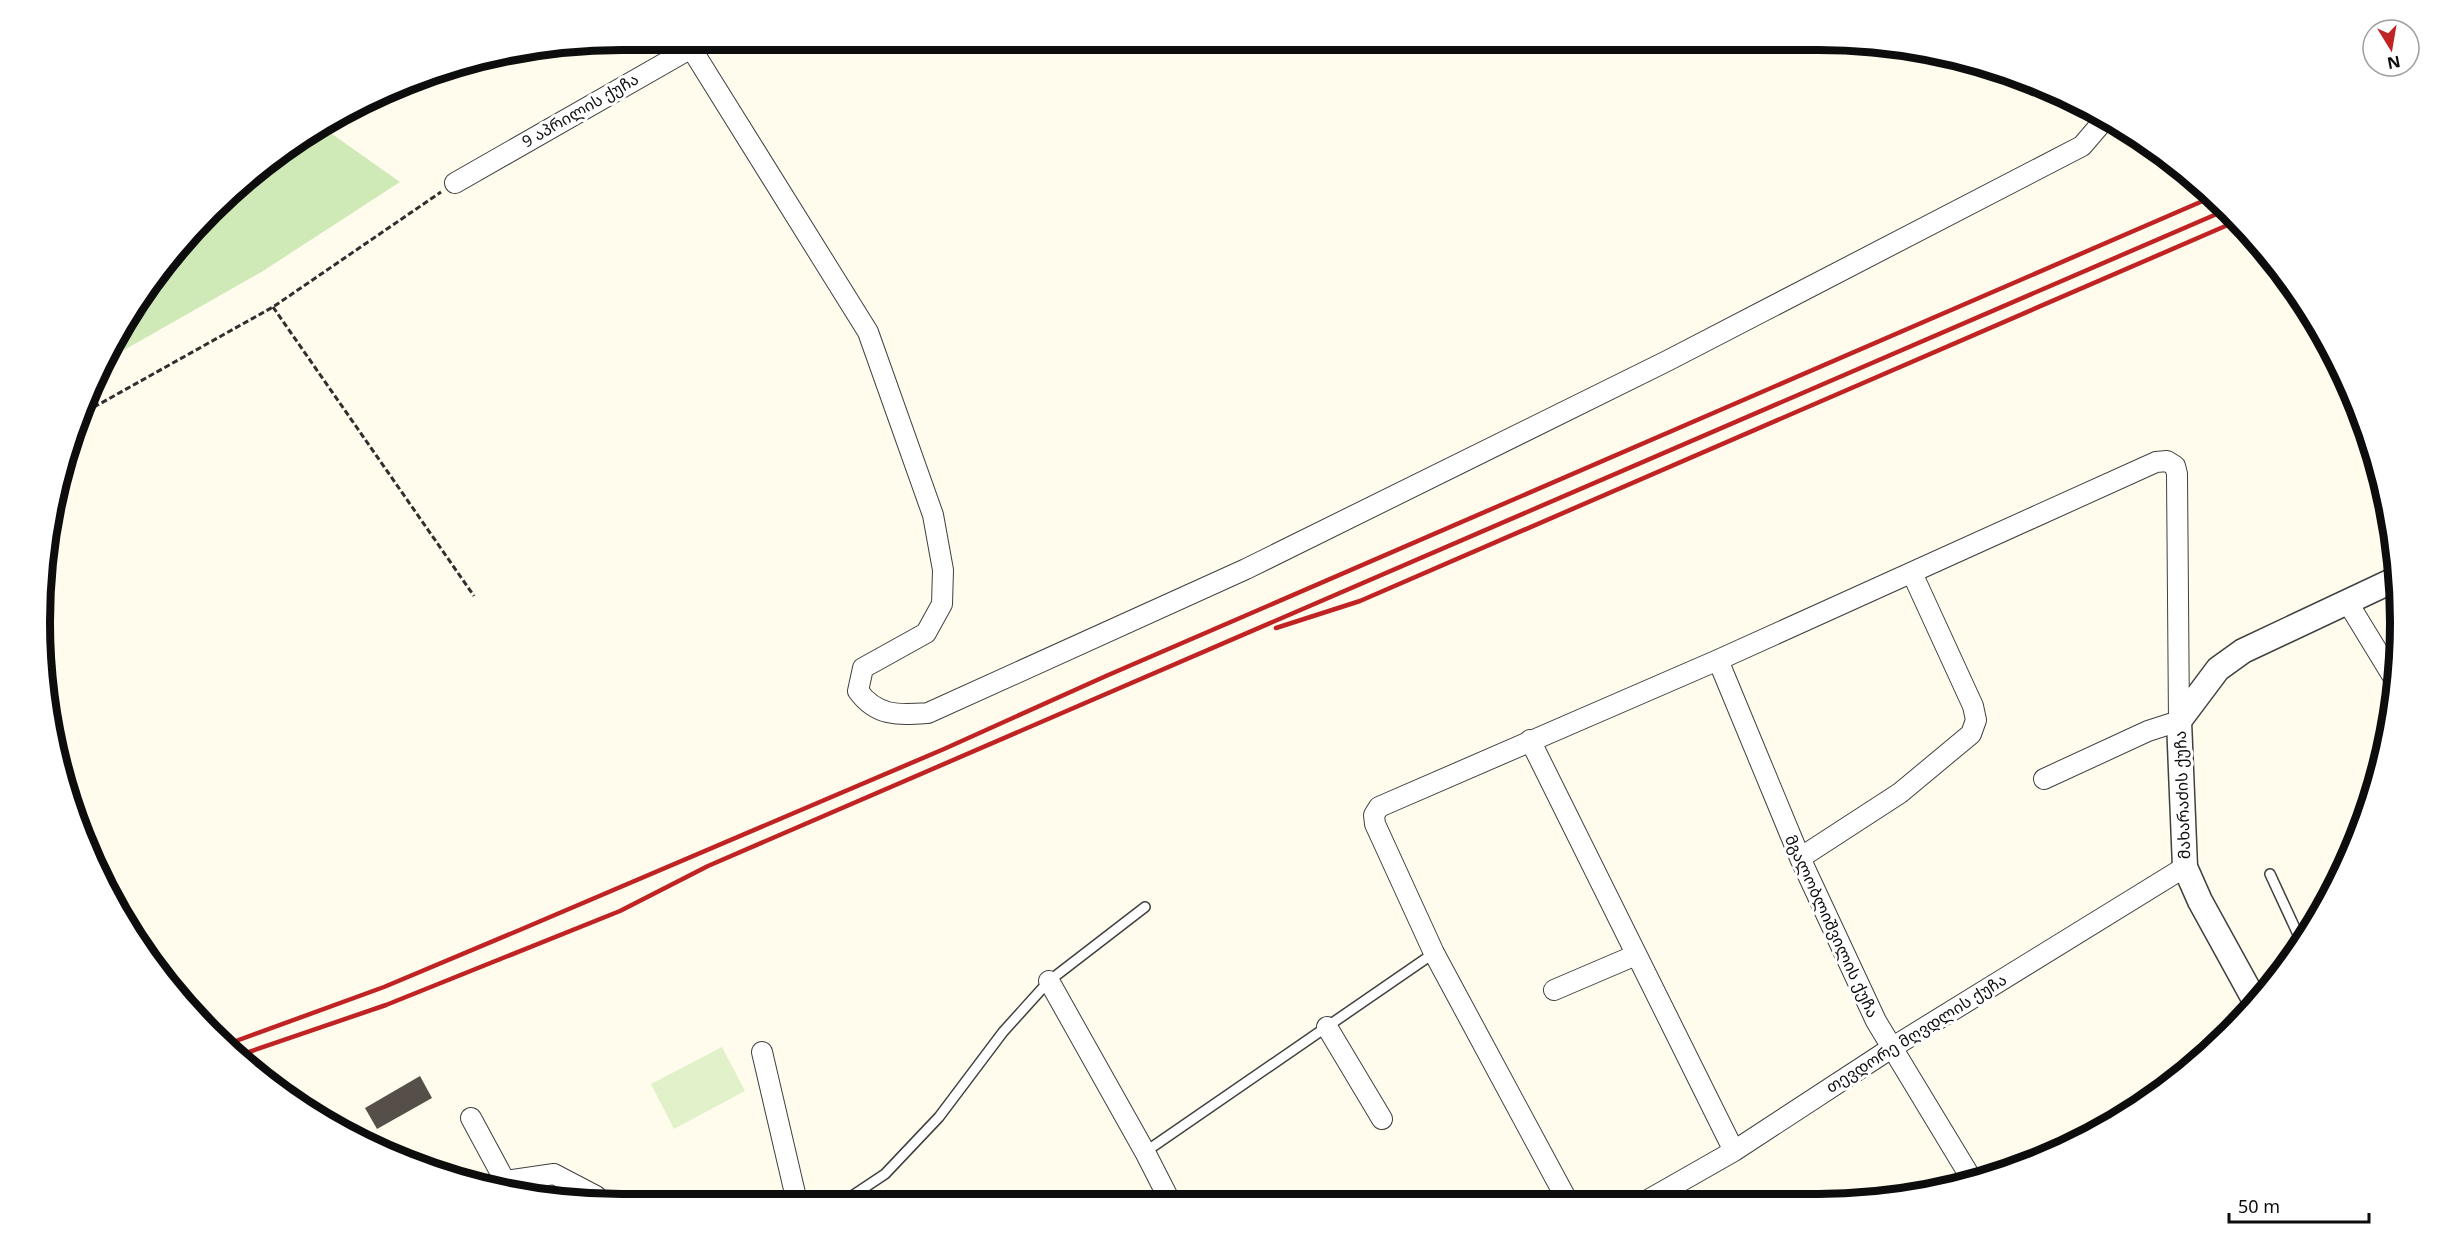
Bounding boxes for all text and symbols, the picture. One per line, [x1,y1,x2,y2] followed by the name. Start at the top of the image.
[2361,18,2421,78] north arrow
[2385,51,2402,75] text: N
[518,68,642,152] street label: 9 აპრილის ქუჩა
[2169,730,2195,860] street label: მახარაძის ქუჩა
[1780,831,1884,1021] street label: მგალობლიშვილის ქუჩა
[1821,968,2011,1098] street label: თევდორე მღვდლის ქუჩა
[2229,1186,2368,1224] scale bar
[2238,1194,2280,1218] text: 50 m

